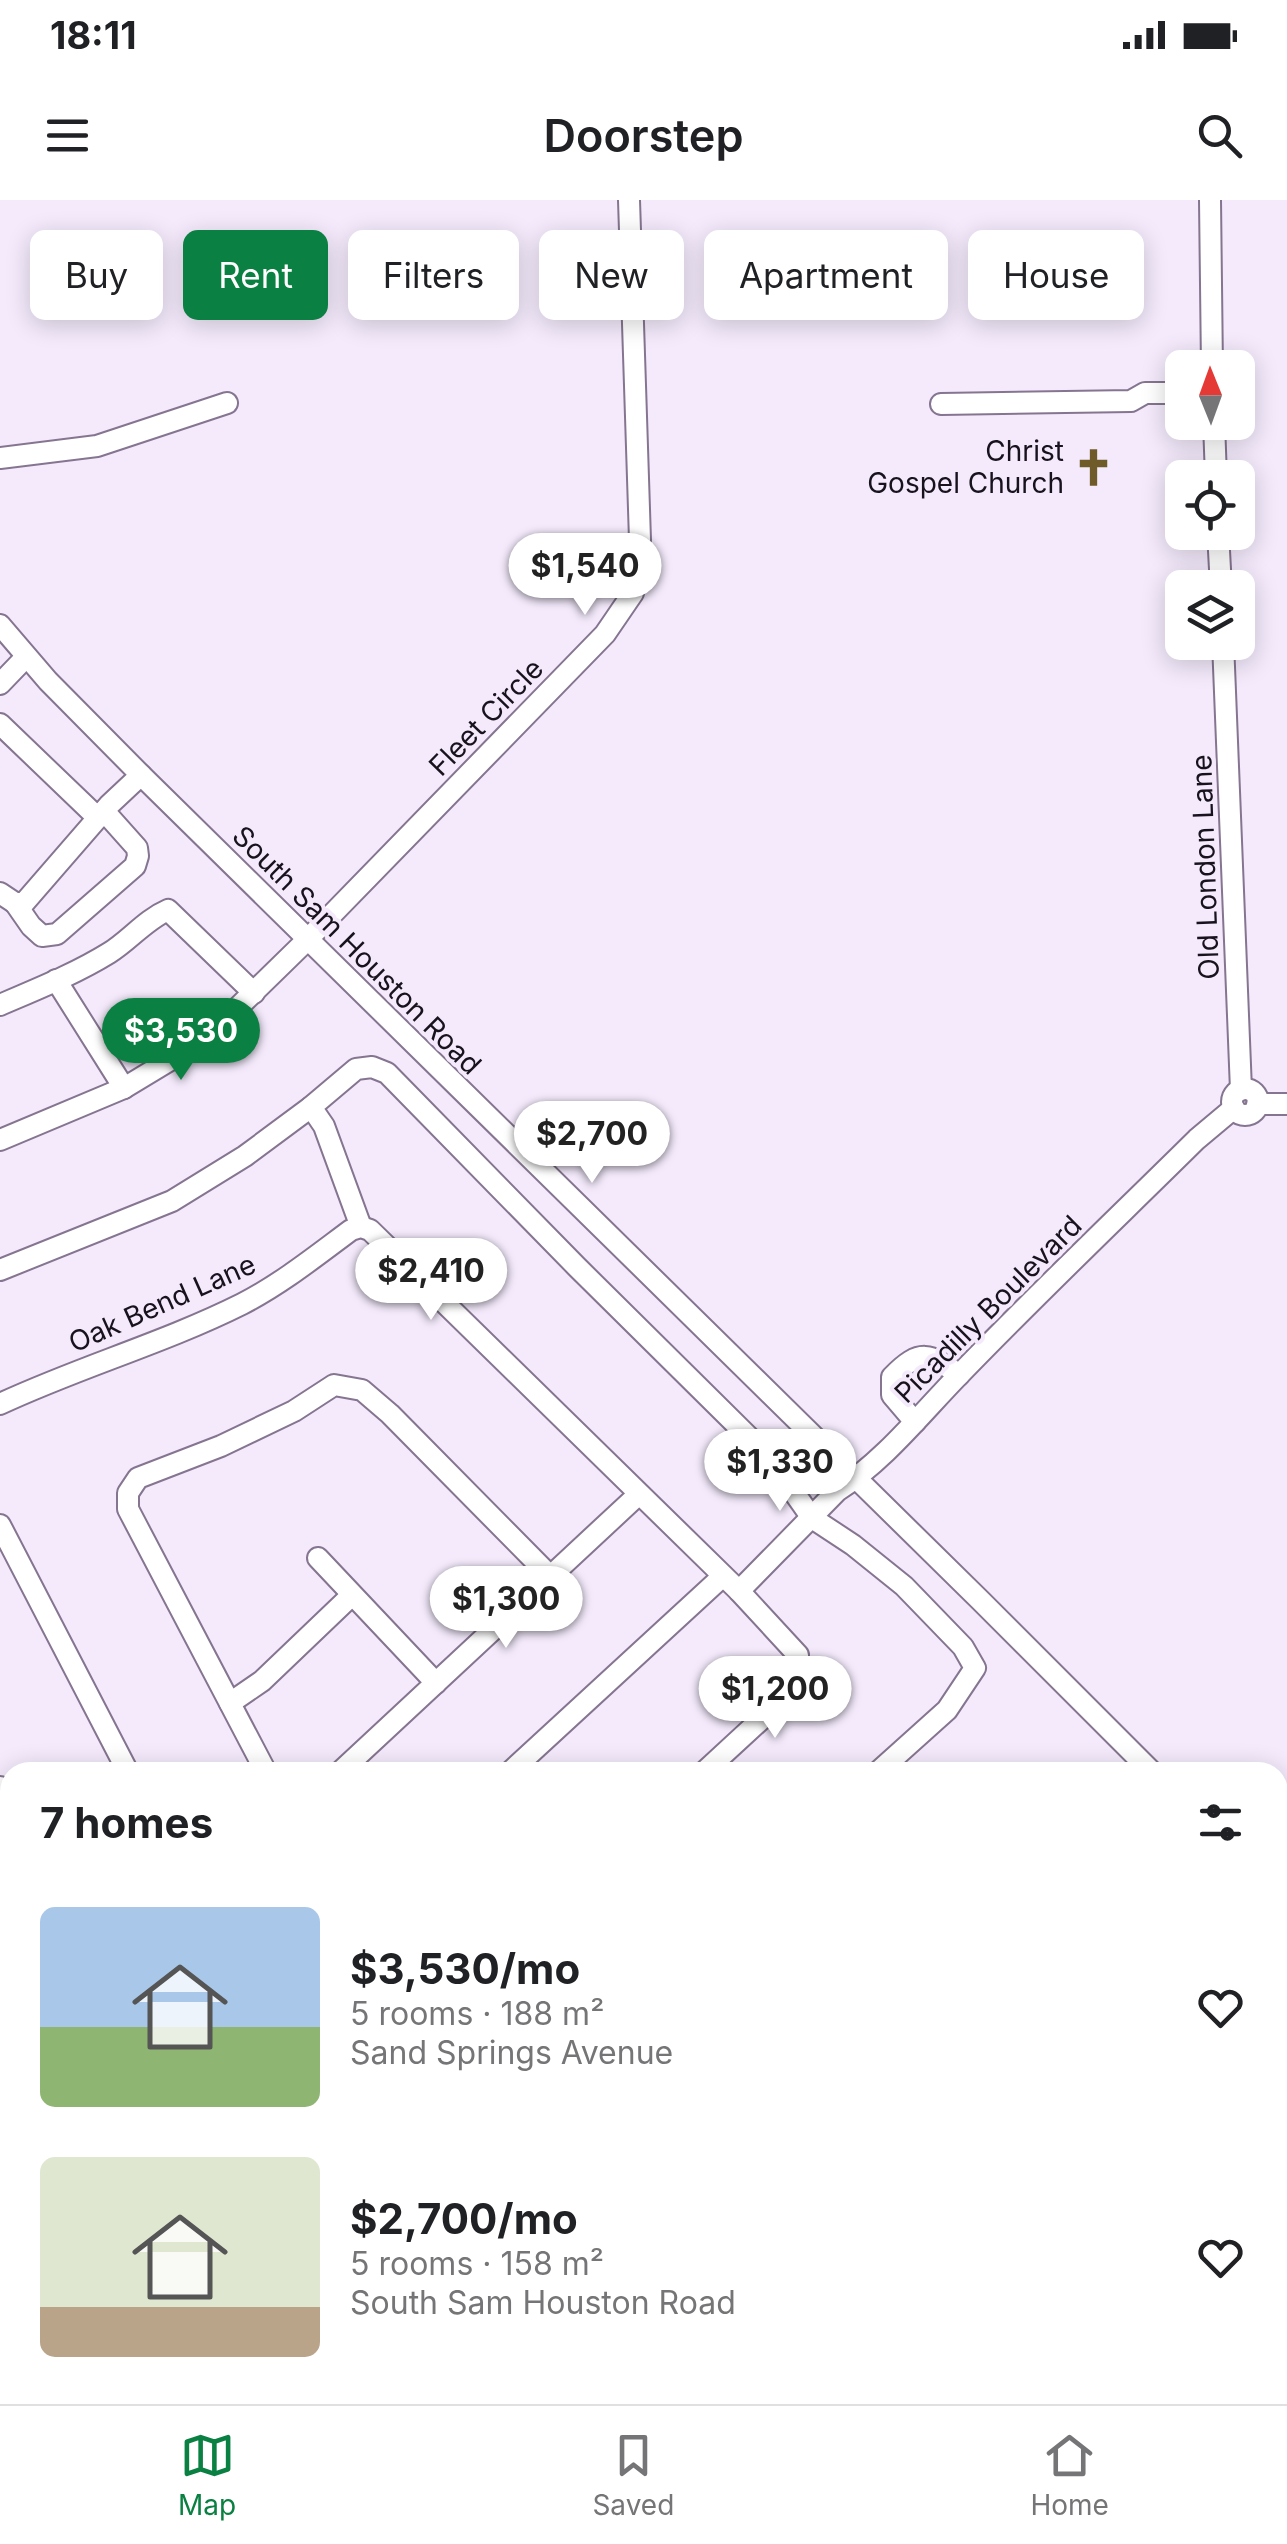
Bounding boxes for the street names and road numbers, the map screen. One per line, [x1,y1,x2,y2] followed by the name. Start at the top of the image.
[422,651,550,783] street label: Fleet Circle
[1184,754,1226,980] street label: Old London Lane
[226,819,488,1081] street label: South Sam Houston Road
[887,1208,1089,1410] street label: Picadilly Boulevard
[63,1247,261,1359] street label: Oak Bend Lane

